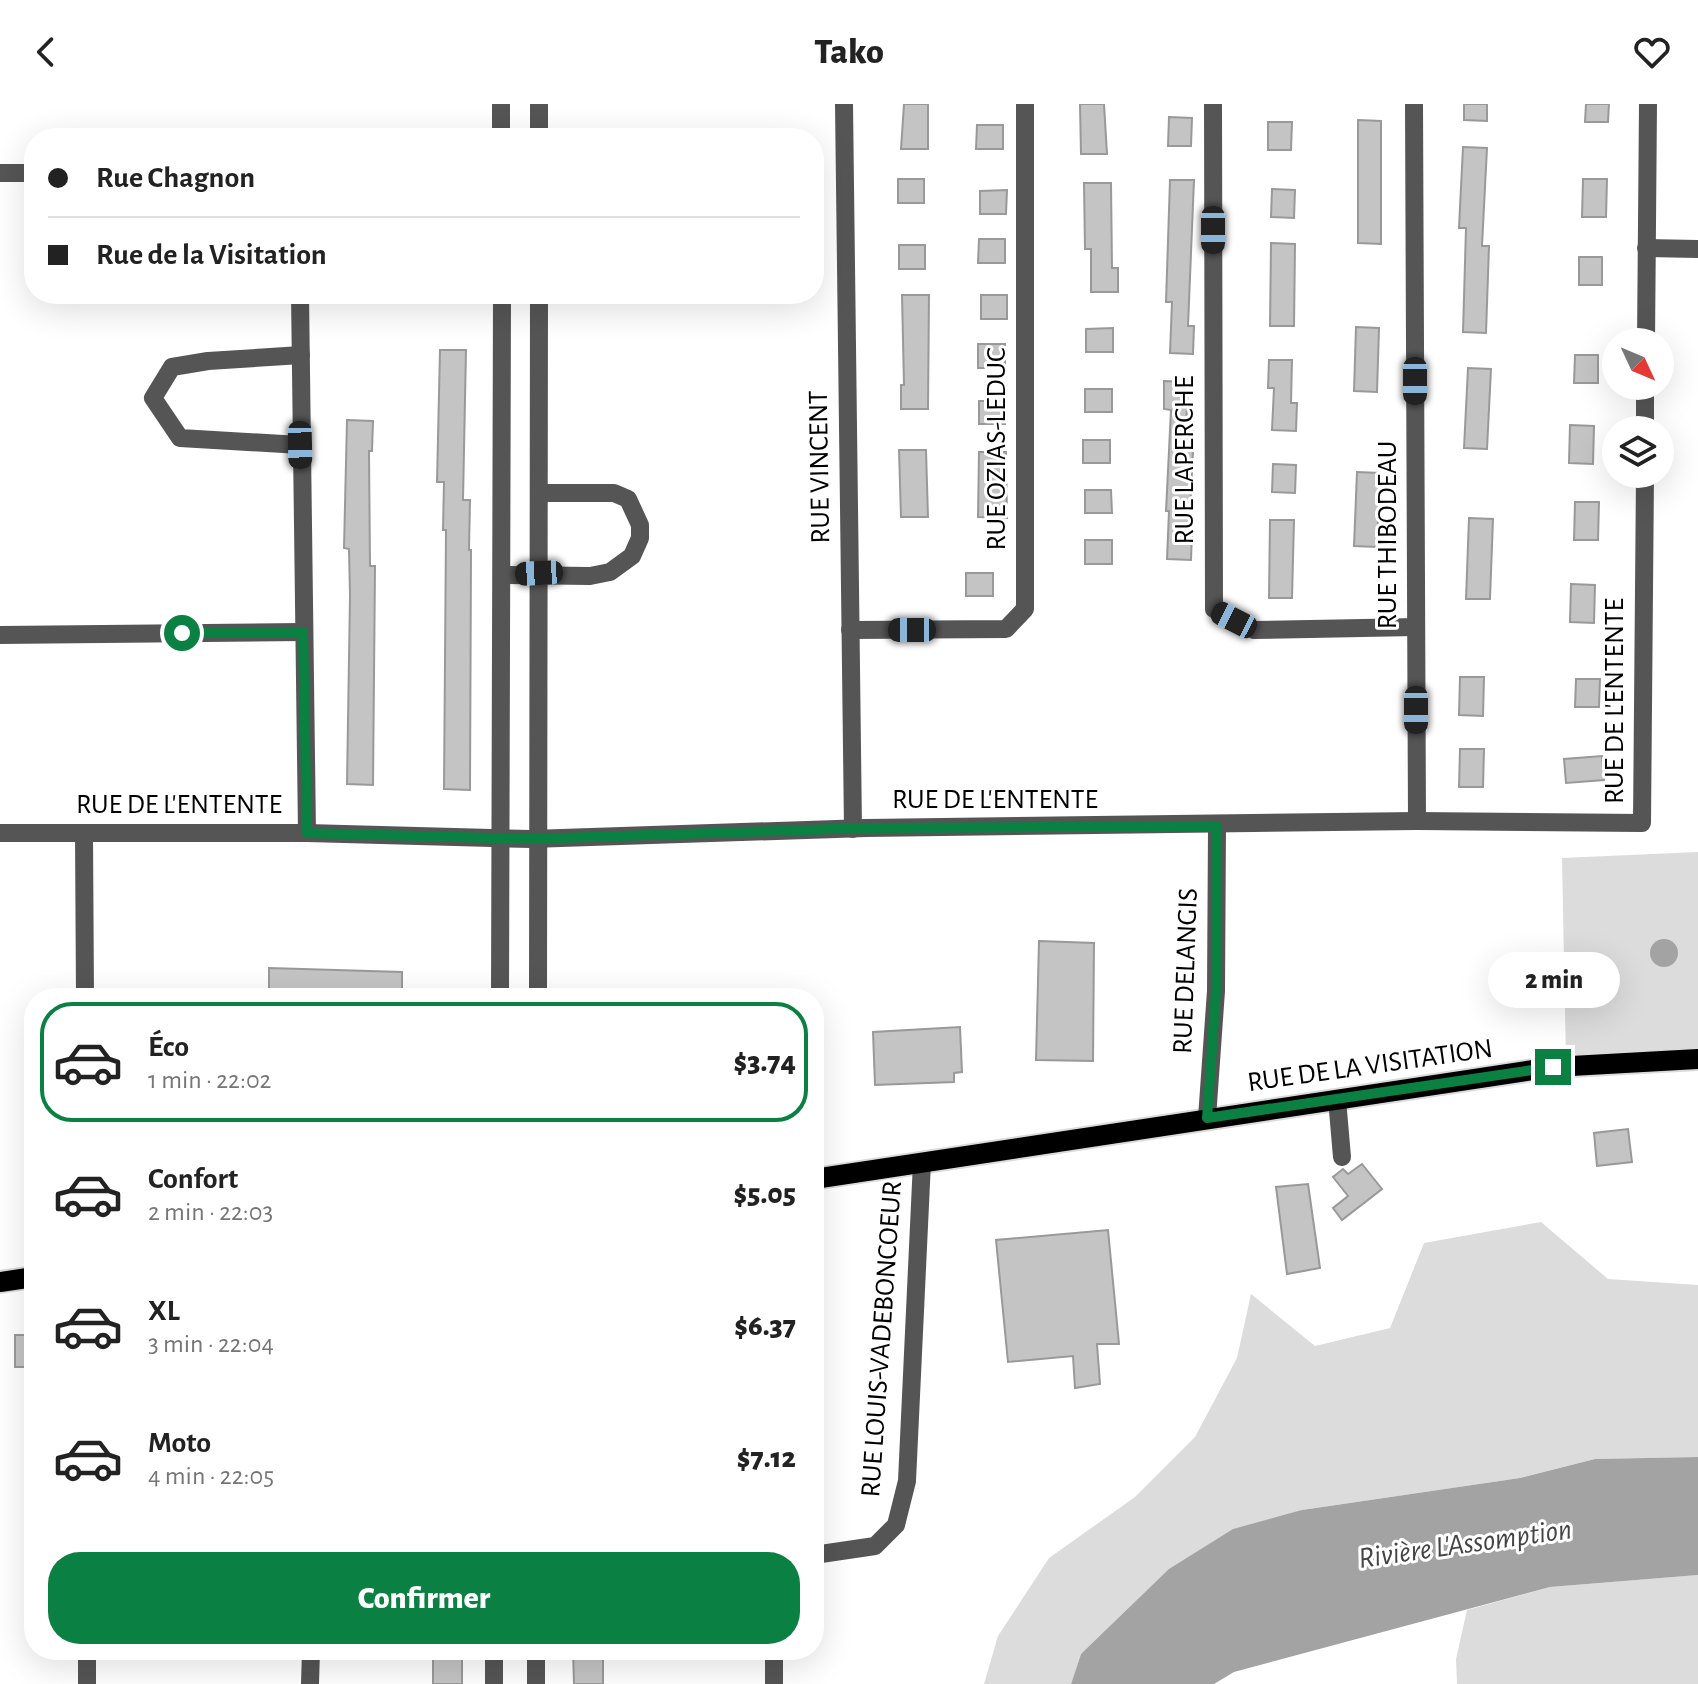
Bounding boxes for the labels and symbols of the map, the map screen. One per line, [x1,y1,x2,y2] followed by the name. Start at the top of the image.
[1201,206,1225,254] car
[1602,328,1674,400] north arrow
[983,347,1011,551] street label: RUE OZIAS-LEDUC
[1403,357,1427,405] car
[1171,376,1199,544] street label: RUE LAPERCHE
[805,390,835,544] street label: RUE VINCENT
[288,421,312,469] car
[1374,441,1402,629] street label: RUE THIBODEAU
[514,560,564,586] car
[1207,598,1261,642] car
[1601,598,1629,804] street label: RUE DE L'ENTENTE
[164,615,200,651] route start
[888,618,936,642] car
[1404,686,1428,734] car
[892,786,1098,814] street label: RUE DE L'ENTENTE
[76,791,282,819] street label: RUE DE L'ENTENTE
[1169,887,1203,1055] street label: RUE DELANGIS
[1487,951,1619,1007] callout: 2 min
[1246,1035,1494,1097] street label: RUE DE LA VISITATION
[1535,1049,1571,1085] route end
[857,1180,907,1498] street label: RUE LOUIS-VADEBONCOEUR
[1356,1514,1574,1574] water label: Rivière L'Assomption

